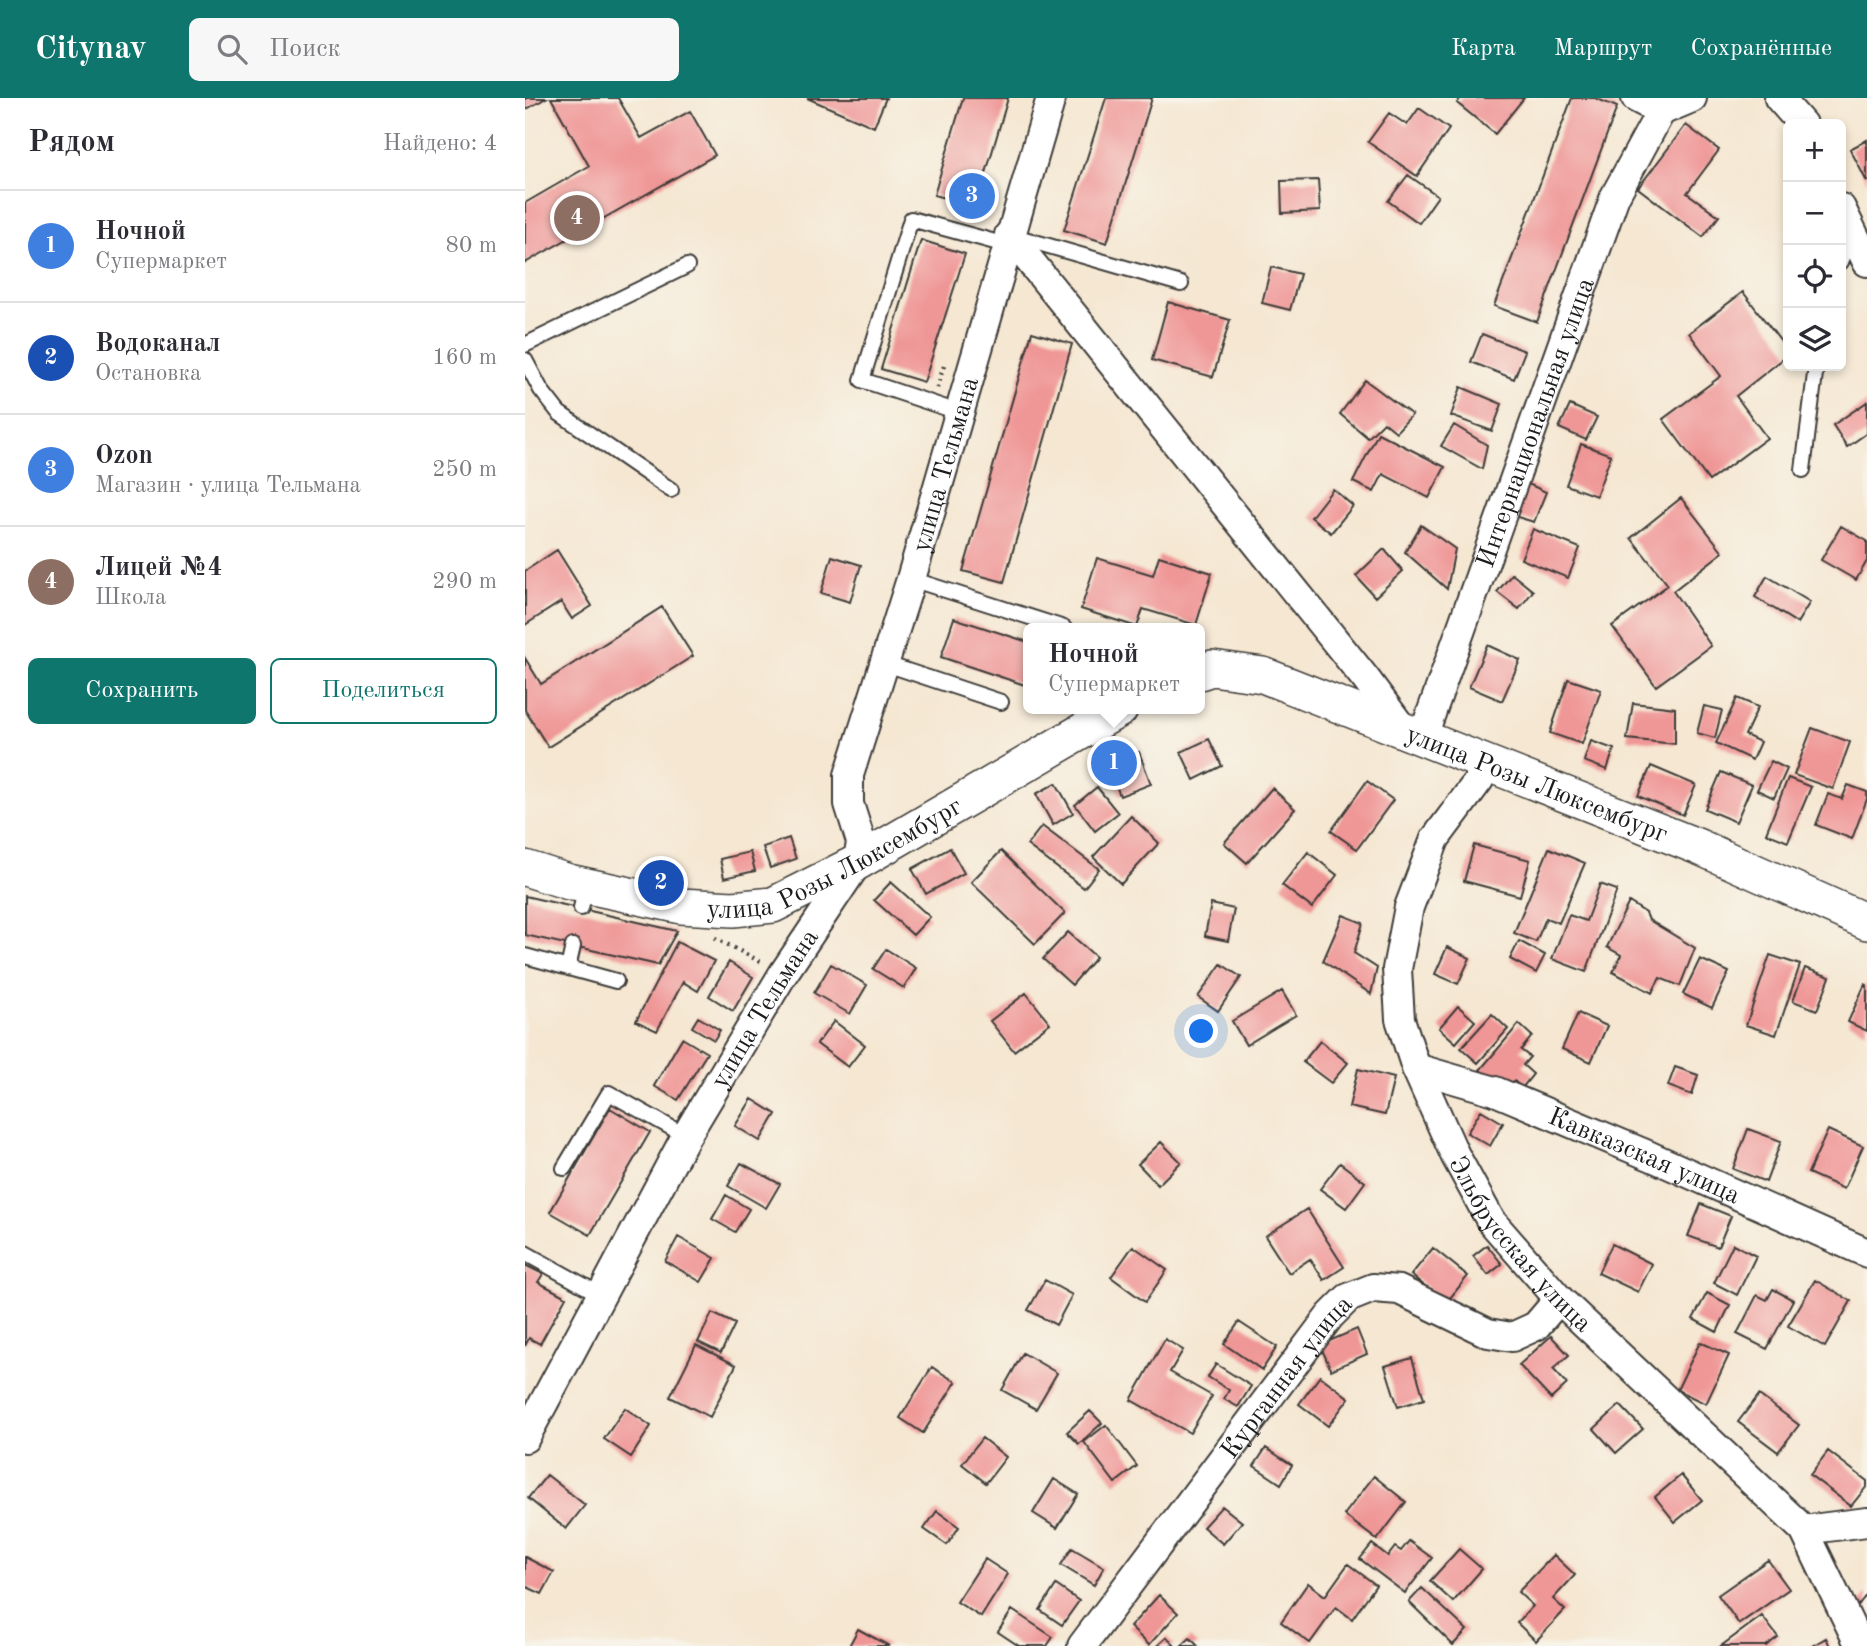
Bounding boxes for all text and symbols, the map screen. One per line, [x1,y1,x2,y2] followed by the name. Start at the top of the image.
[189,18,679,81] search box
[213,30,251,68] icon: search
[35,33,147,66] text: Citynav
[269,36,341,62] text: Поиск
[1451,37,1516,61] text: Карта
[1554,37,1652,61] text: Маршрут
[1690,37,1832,61] text: Сохранённые
[1783,119,1846,371] map controls
[1783,119,1846,182] button: +
[28,128,115,158] text: Рядом
[383,132,497,155] text: Найдено: 4
[949,170,995,222] pin: 3
[1783,182,1846,245] button: −
[554,192,600,244] pin: 4
[95,219,186,245] text: Ночной
[44,234,58,257] text: 1
[446,234,497,257] text: 80 m
[1783,245,1846,308] button: locate
[95,250,227,273] text: Супермаркет
[1473,275,1600,571] street label: Интернациональная улица
[1783,308,1846,371] button: layers
[95,331,220,357] text: Водоканал
[44,346,58,369] text: 2
[432,346,497,369] text: 160 m
[95,362,201,385] text: Остановка
[908,374,984,556] street label: улица Тельмана
[95,443,153,469] text: Ozon
[44,458,58,481] text: 3
[432,458,497,481] text: 250 m
[95,474,361,497] text: Магазин · улица Тельмана
[95,555,223,581] text: Лицей №4
[44,570,58,593] text: 4
[432,570,497,593] text: 290 m
[95,586,166,609] text: Школа
[1023,623,1205,714] popup
[1048,642,1139,668] text: Ночной
[28,658,256,724] button: Сохранить
[270,658,497,724] button: Поделиться
[1048,673,1180,696] text: Супермаркет
[1402,722,1671,848] street label: улица Розы Люксембург
[1091,737,1137,789] pin: 1
[706,793,967,924] street label: улица Розы Люксембург
[638,857,684,909] pin: 2
[707,925,824,1093] street label: улица Тельмана
[1184,1014,1218,1048] your location
[1544,1104,1744,1210] street label: Кавказская улица
[1443,1152,1596,1338] street label: Эльбрусская улица
[1217,1291,1358,1464] street label: Курганная улица

